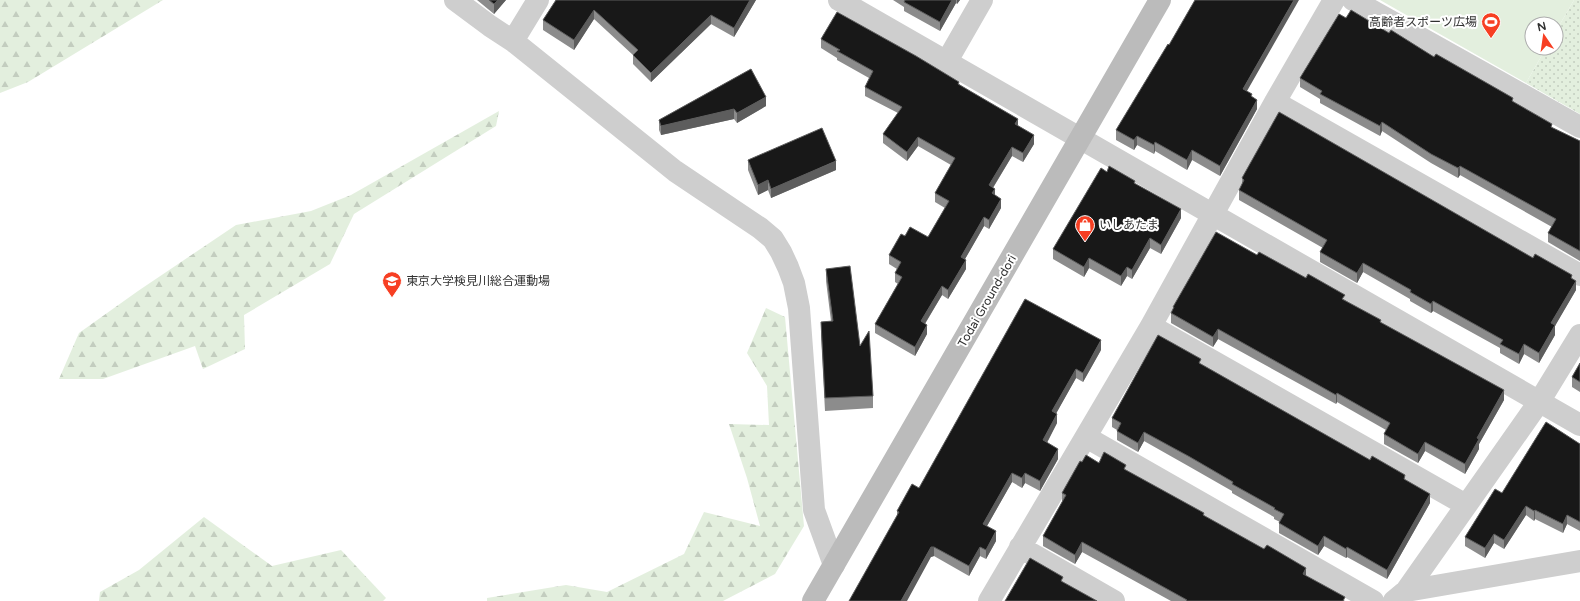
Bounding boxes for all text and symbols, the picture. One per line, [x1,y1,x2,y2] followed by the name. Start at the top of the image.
[1480,11,1502,39] sports icon: 高齢者スポーツ広場
[1369,15,1477,29] place label: 高齢者スポーツ広場
[1524,16,1564,56] north arrow
[1536,19,1548,34] text: N
[1074,214,1096,242] shop icon: いしあたま
[1099,218,1159,232] place label: いしあたま
[955,253,1019,349] street label: Todai Ground-dori
[381,270,403,298] school or university icon: 東京大学検見川総合運動場
[406,274,550,288] place label: 東京大学検見川総合運動場

